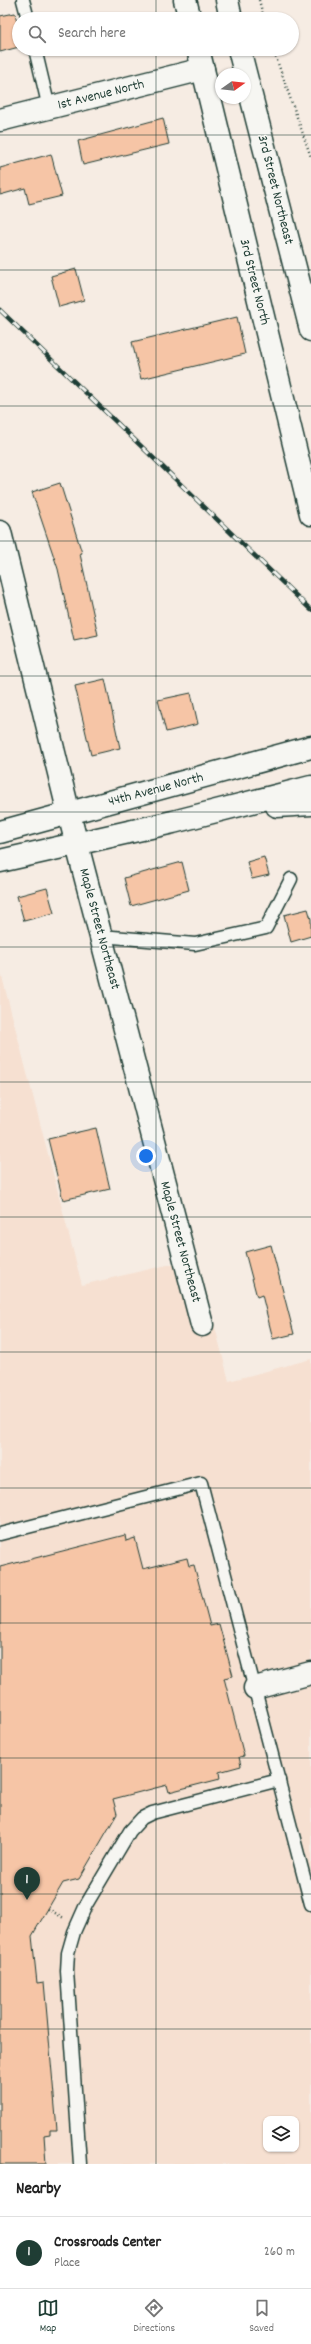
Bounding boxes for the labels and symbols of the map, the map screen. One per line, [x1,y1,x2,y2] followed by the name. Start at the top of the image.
[215,68,251,104] north arrow
[56,75,146,115] street label: 1st Avenue North
[252,133,298,247] street label: 3rd Street Northeast
[234,237,274,327] street label: 3rd Street North
[106,768,206,812] street label: 44th Avenue North
[73,866,125,992] street label: Maple Street Northeast
[136,1146,156,1166] your location
[154,1179,206,1305] street label: Maple Street Northeast
[14,1867,40,1900] pin: 1

